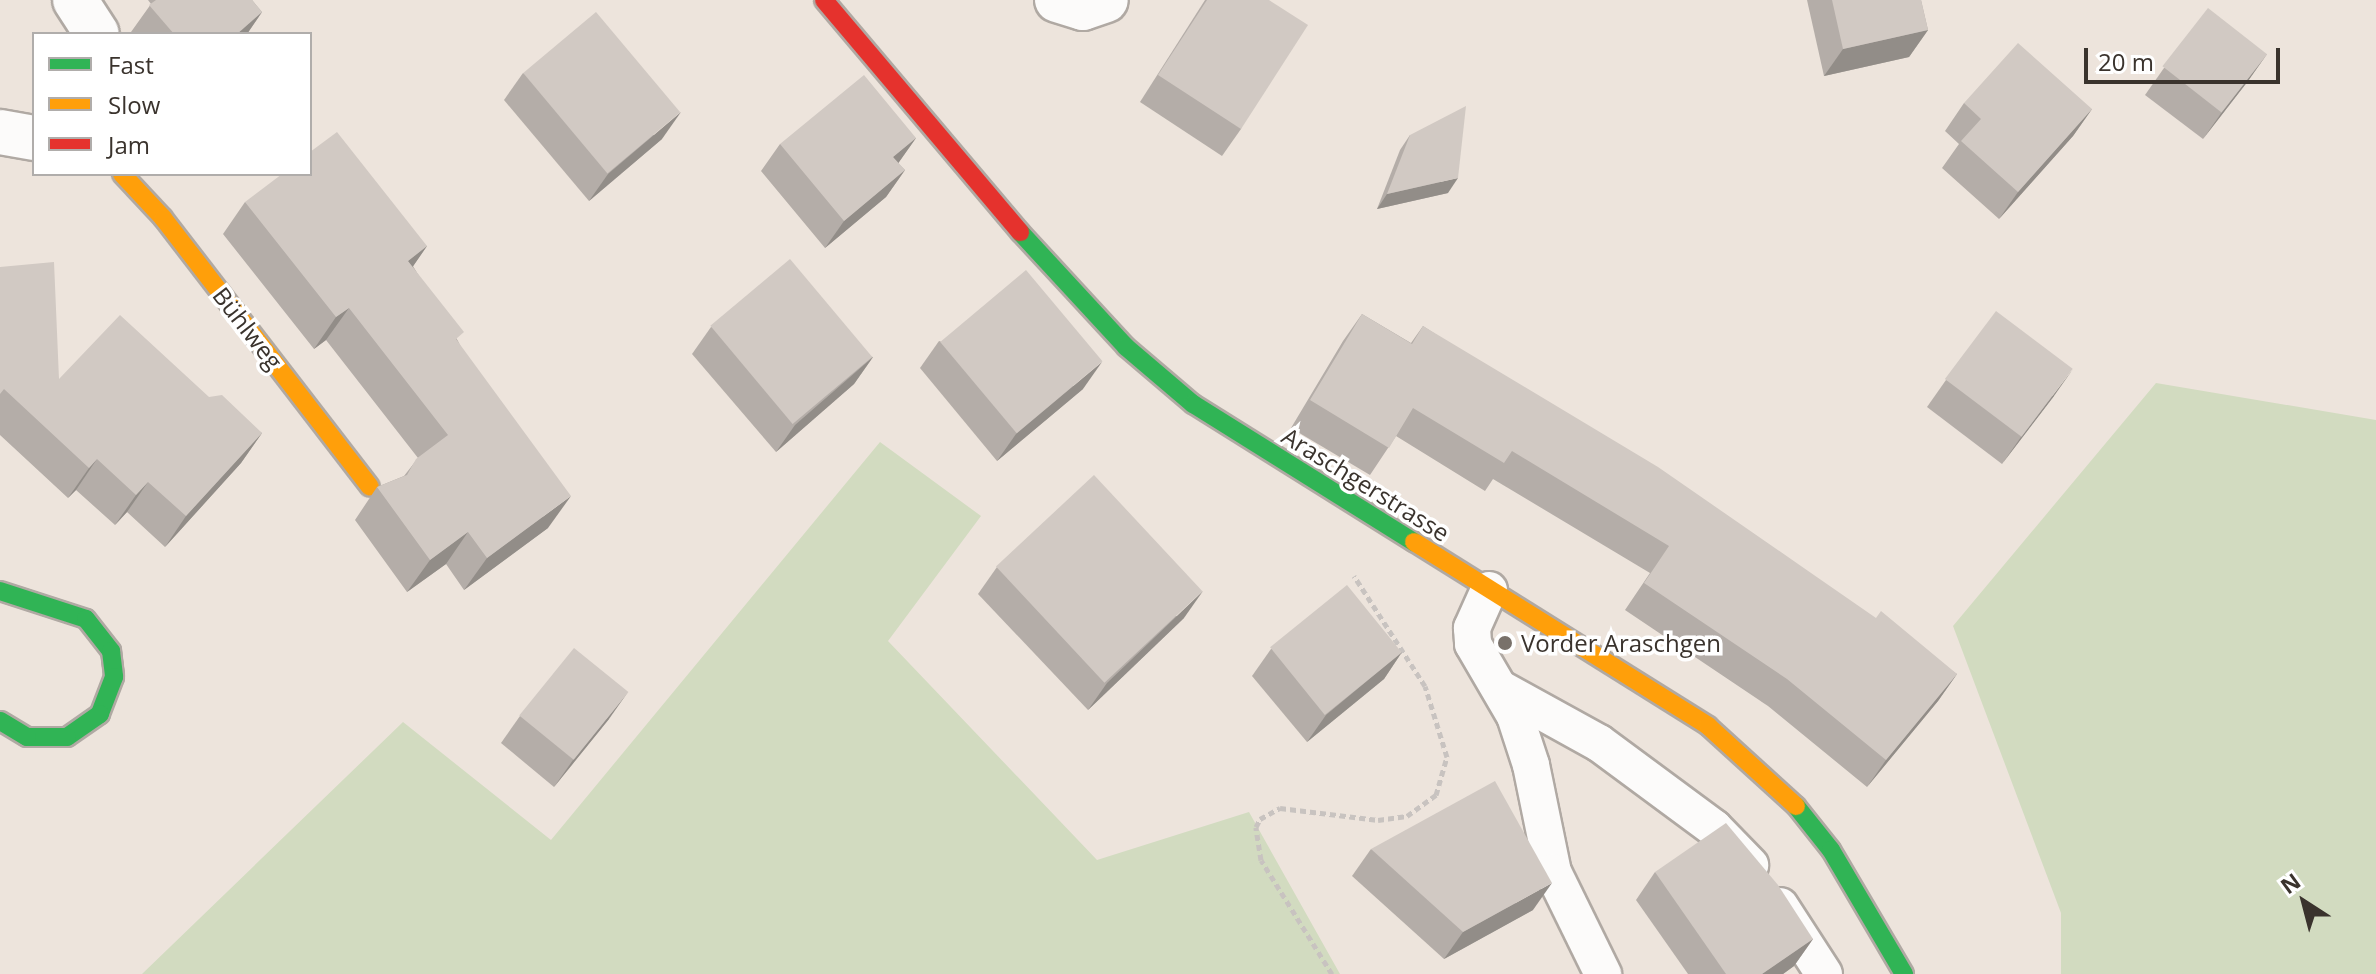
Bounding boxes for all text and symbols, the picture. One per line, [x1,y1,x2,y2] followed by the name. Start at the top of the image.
[32,32,312,176] legend
[2088,32,2284,82] scale bar
[2098,45,2154,78] text: 20 m
[108,48,154,81] text: Fast
[108,88,160,121] text: Slow
[108,128,150,161] text: Jam
[207,281,289,375] street label: Bühlweg
[1277,421,1455,547] street label: Araschgerstrasse
[1521,629,1721,657] place label: Vorder Araschgen
[1496,634,1514,652] marker: Vorder Araschgen
[2264,862,2344,942] north arrow
[2274,865,2306,900] text: N

